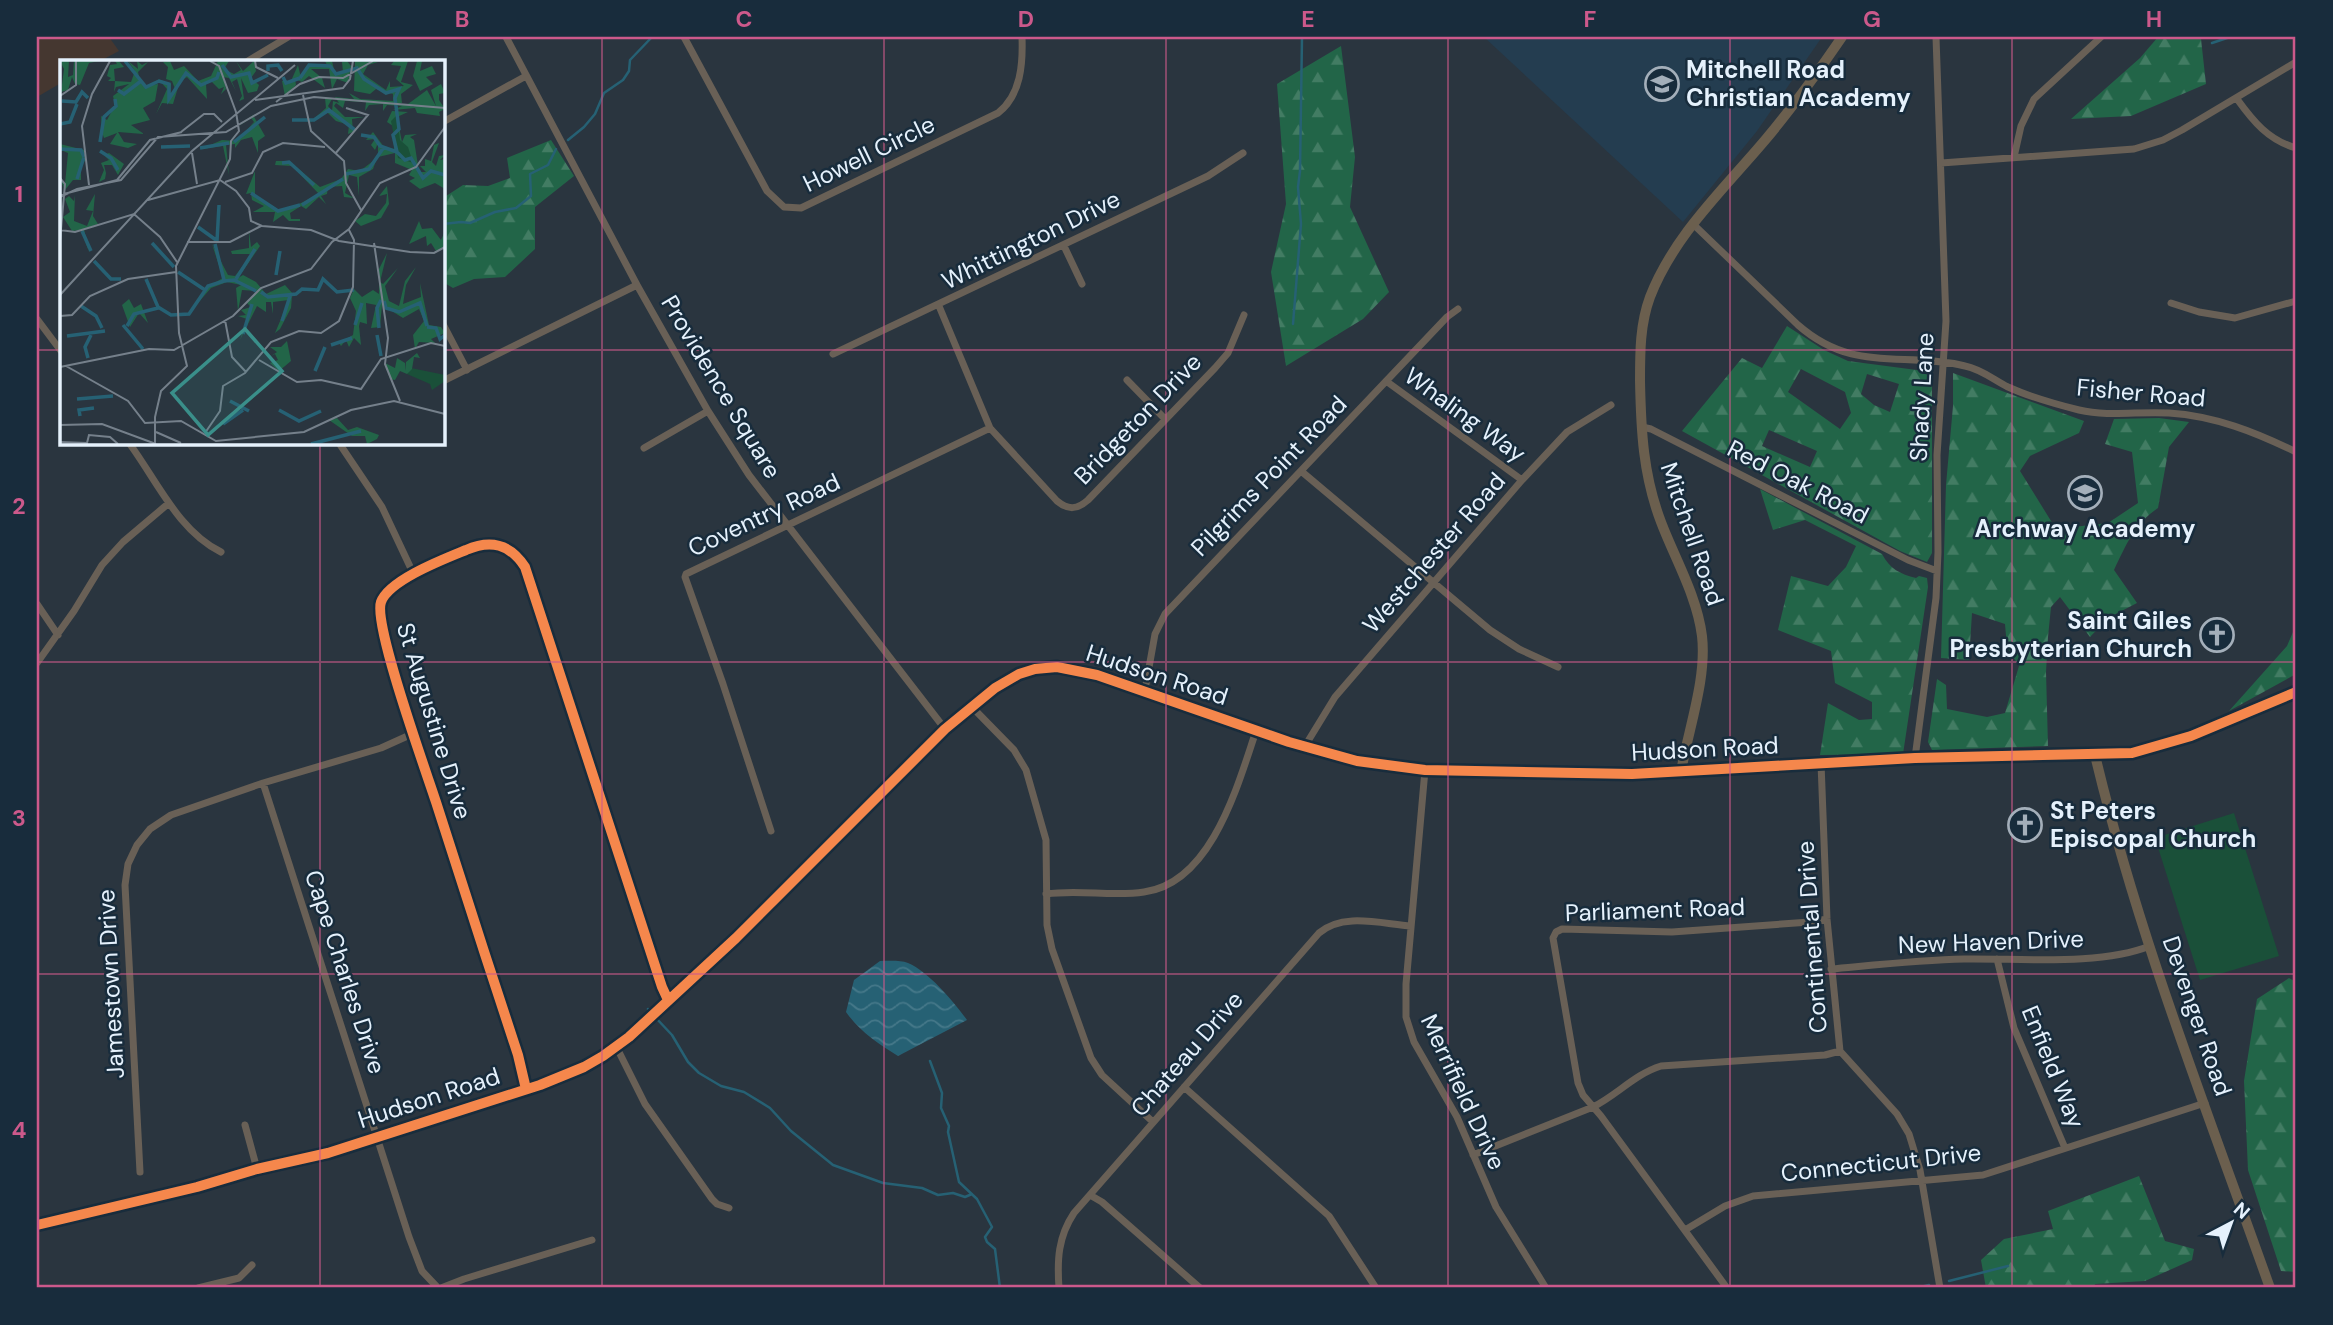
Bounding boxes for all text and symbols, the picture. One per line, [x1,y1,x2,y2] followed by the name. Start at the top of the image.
[172,4,188,34] text: A
[455,4,469,34] text: B
[736,4,752,34] text: C
[1018,4,1034,34] text: D
[1301,4,1315,34] text: E
[1584,4,1597,34] text: F
[1863,4,1881,34] text: G
[2146,4,2162,34] text: H
[1686,54,1911,113] place label: Mitchell Road Christian Academy
[60,60,444,444] inset map
[1643,65,1681,103] school or university icon: Mitchell Road Christian Academy
[798,108,940,199] street label: Howell Circle
[15,179,23,209] text: 1
[936,183,1125,296] street label: Whittington Drive
[654,289,788,484] street label: Providence Square
[1903,332,1940,462] street label: Shady Lane
[1067,347,1208,491] street label: Bridgeton Drive
[1398,360,1532,469] street label: Whaling Way
[2075,371,2207,414] street label: Fisher Road
[1184,389,1353,563] street label: Pilgrims Point Road
[1722,433,1874,530] street label: Red Oak Road
[1654,458,1731,609] street label: Mitchell Road
[683,466,845,563] street label: Coventry Road
[1355,466,1512,639] street label: Westchester Road
[2066,474,2104,512] school or university icon: Archway Academy
[12,491,26,521] text: 2
[1975,513,2196,544] place label: Archway Academy
[1950,605,2192,664] place label: Saint Giles Presbyterian Church
[2198,616,2236,654] church icon: Saint Giles Presbyterian Church
[390,619,479,823] street label: St Augustine Drive
[1082,637,1232,712] street label: Hudson Road
[1631,729,1779,768] street label: Hudson Road
[2050,795,2256,854] place label: St Peters Episcopal Church
[12,803,26,833] text: 3
[2006,806,2044,844] church icon: St Peters Episcopal Church
[1789,840,1834,1034] street label: Continental Drive
[298,866,393,1078] street label: Cape Charles Drive
[90,888,131,1080] street label: Jamestown Drive
[1565,891,1745,928] street label: Parliament Road
[1897,923,2084,960] street label: New Haven Drive
[2156,932,2239,1100] street label: Devenger Road
[1124,984,1250,1123] street label: Chateau Drive
[2015,1001,2092,1133] street label: Enfield Way
[1414,1009,1513,1175] street label: Merrifield Drive
[354,1060,504,1135] street label: Hudson Road
[12,1115,27,1145] text: 4
[1779,1137,1983,1188] street label: Connecticut Drive
[2196,1188,2266,1258] north arrow
[2228,1197,2255,1225] text: N

